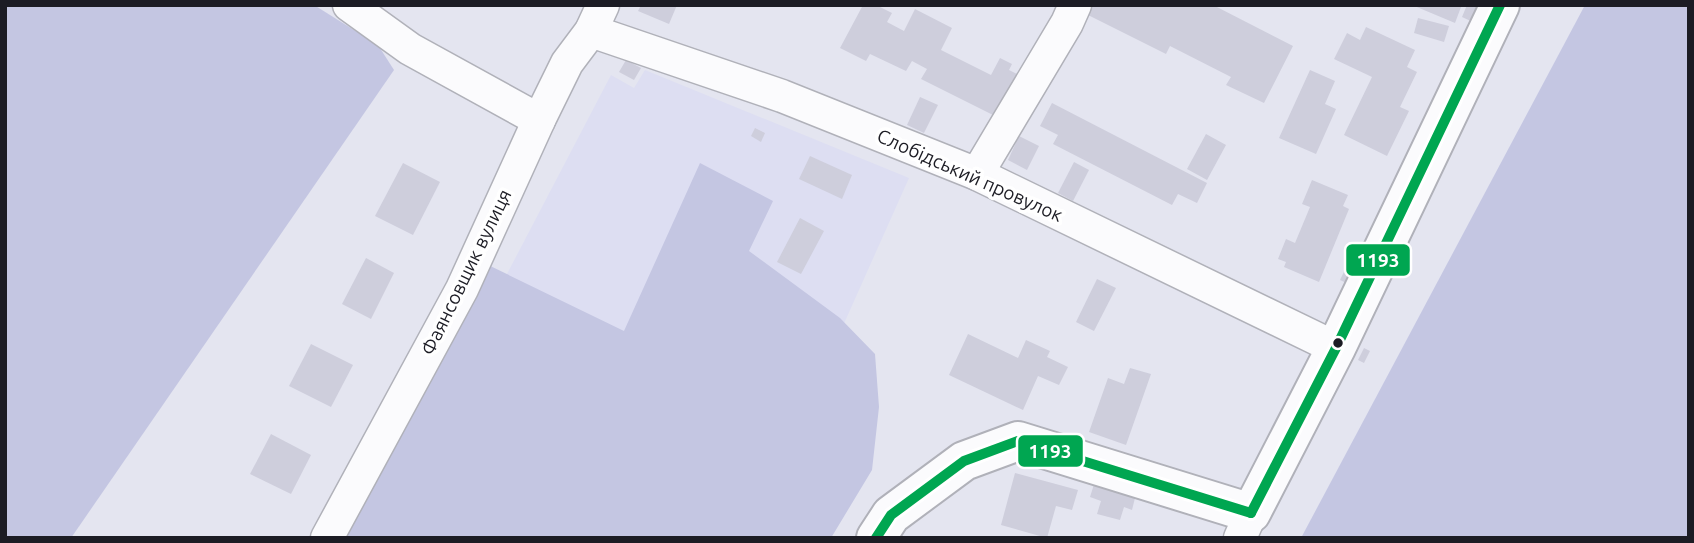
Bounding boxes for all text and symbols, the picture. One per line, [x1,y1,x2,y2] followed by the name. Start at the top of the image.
[874,124,1066,226] street label: Слобідський провулок
[416,186,516,358] street label: Фаянсовщик вулиця
[1345,243,1411,277] line badge: 1193
[1357,249,1399,271] text: 1193
[1331,336,1345,350] unlabelled marker
[1017,434,1084,468] line badge: 1193
[1029,440,1071,462] text: 1193

